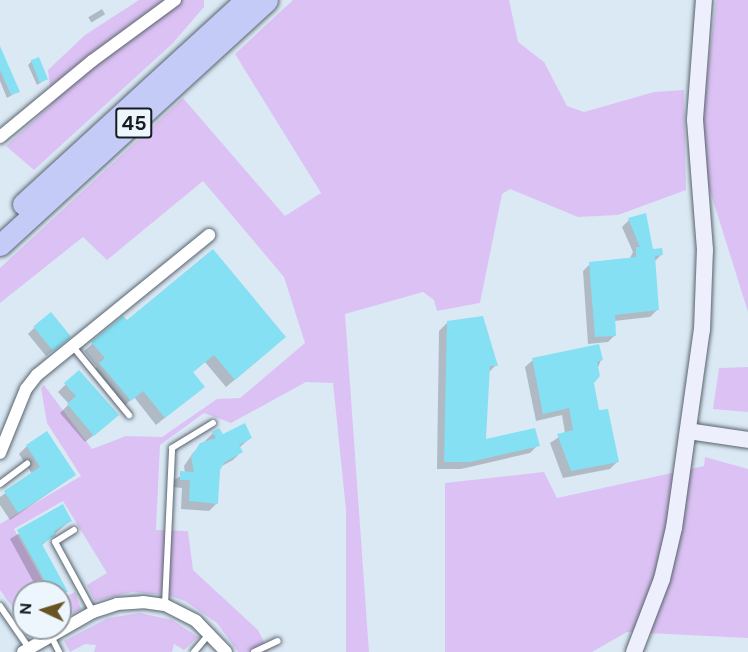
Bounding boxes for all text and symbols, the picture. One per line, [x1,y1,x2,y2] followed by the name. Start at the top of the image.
[114,106,154,140] road number: 45
[12,580,72,640] north arrow
[15,602,36,615] text: N

